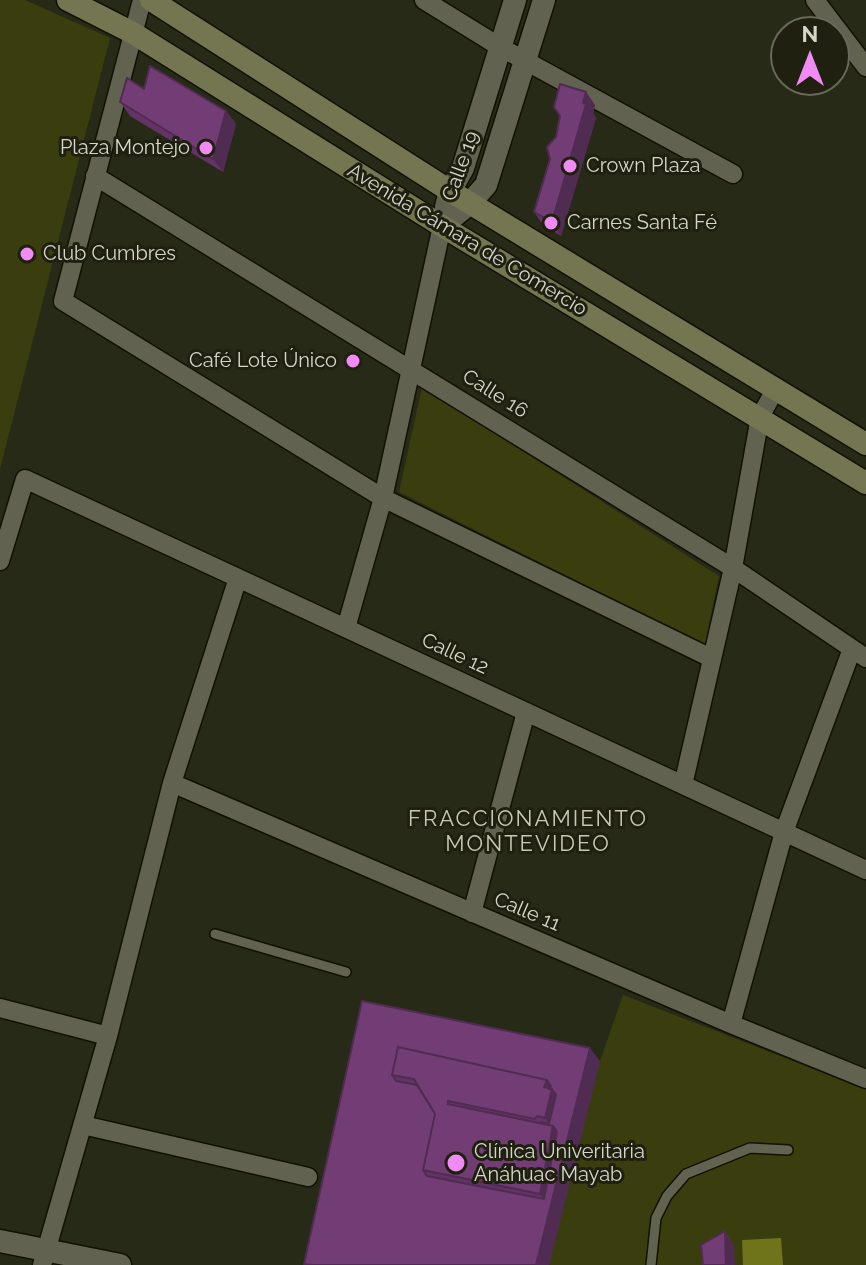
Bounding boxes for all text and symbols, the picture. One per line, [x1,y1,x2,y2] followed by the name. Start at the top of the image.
[770,16,850,96] north arrow
[802,21,818,47] text: N
[437,128,485,204] street label: Calle 19
[60,136,190,160] place label: Plaza Montejo
[197,139,215,157] marker: Plaza Montejo
[586,154,700,178] place label: Crown Plaza
[561,157,579,175] marker: Crown Plaza
[343,159,591,321] street label: Avenida Cámara de Comercio
[567,211,717,235] place label: Carnes Santa Fé
[542,214,560,232] marker: Carnes Santa Fé
[43,242,176,266] place label: Club Cumbres
[18,245,36,263] marker: Club Cumbres
[189,349,337,373] place label: Café Lote Único
[344,352,362,370] marker: Café Lote Único
[458,364,532,424] street label: Calle 16
[418,628,492,680] street label: Calle 12
[408,806,648,858] district label: FRACCIONAMIENTO MONTEVIDEO
[490,887,564,937] street label: Calle 11
[474,1140,645,1187] place label: Clínica Univeritaria Anáhuac Mayab
[445,1152,467,1174] marker: Clínica Univeritaria Anáhuac Mayab

